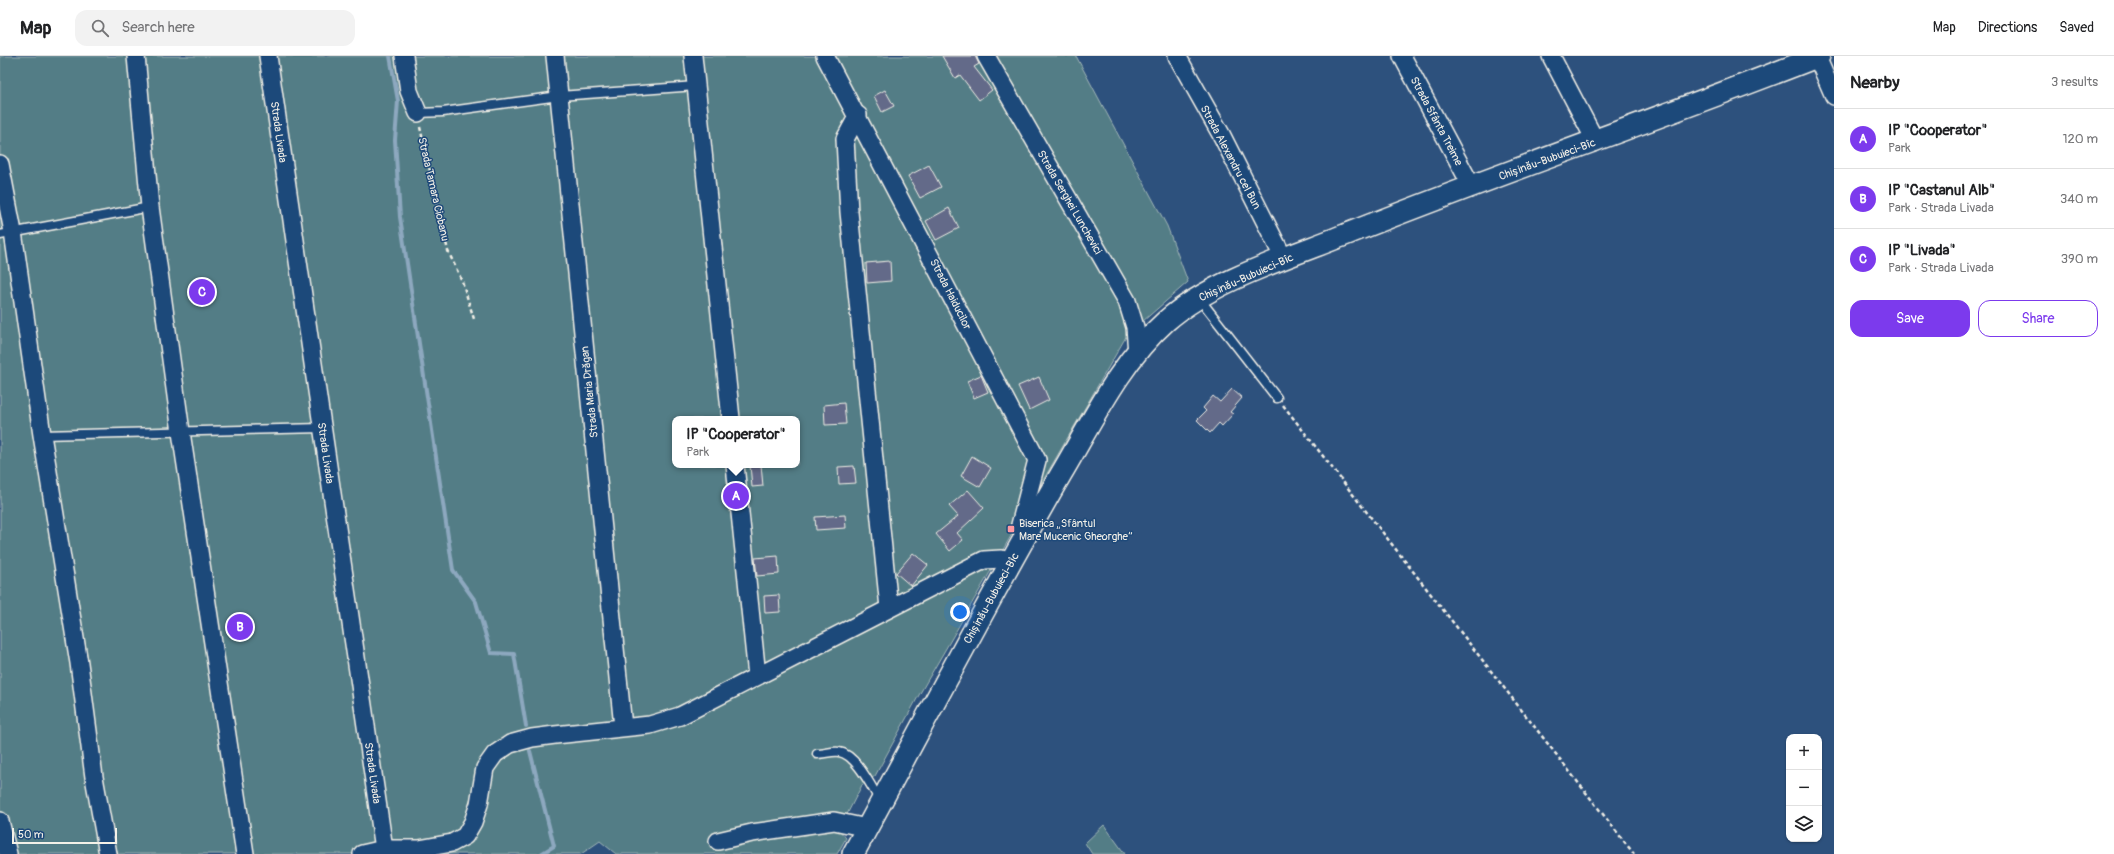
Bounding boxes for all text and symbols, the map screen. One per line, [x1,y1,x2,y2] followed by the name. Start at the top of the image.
[75,10,355,46] search box
[20,16,51,40] text: Map
[89,17,111,39] icon: search
[121,18,195,37] text: Search here
[1933,19,1956,36] text: Map
[1978,19,2037,36] text: Directions
[2059,19,2094,36] text: Saved
[1850,72,1899,93] text: Nearby
[2051,74,2098,90] text: 3 results
[1408,75,1466,168] street label: Strada Sfânta Treime
[268,101,289,164] street label: Strada Livada
[1198,103,1263,211] street label: Strada Alexandru cel Bun
[1888,121,1987,140] text: IP "Cooperator"
[1859,131,1867,147] text: A
[2062,131,2098,147] text: 120 m
[415,136,452,242] street label: Strada Tamara Ciobanu
[1497,136,1598,183] street label: Chișinău-Bubuieci-Bîc
[1888,140,1911,156] text: Park
[1035,148,1105,256] street label: Strada Serghei Lunchevici
[1888,181,1995,200] text: IP "Castanul Alb"
[1859,191,1867,207] text: B
[2060,191,2098,207] text: 340 m
[1888,200,1994,216] text: Park · Strada Livada
[1888,241,1956,260] text: IP "Livada"
[1197,251,1296,304] street label: Chișinău-Bubuieci-Bîc
[1859,251,1867,267] text: C
[2061,251,2098,267] text: 390 m
[927,257,974,332] street label: Strada Haiducilor
[1888,260,1994,276] text: Park · Strada Livada
[189,277,215,307] pin: C
[1850,300,1970,337] button: Save
[1978,300,2098,337] button: Share
[578,345,601,438] street label: Strada Maria Drăgan
[672,416,800,468] popup
[315,422,336,485] street label: Strada Livada
[686,425,786,444] text: IP "Cooperator"
[686,444,709,460] text: Park
[723,481,749,511] pin: A
[1019,517,1133,543] place label: Biserica „Sfântul Mare Mucenic Gheorghe”
[1006,524,1016,534] marker: Biserica „Sfântul Mare Mucenic Gheorghe”
[961,550,1022,646] street label: Chișinău-Bubuieci-Bîc
[950,602,970,622] your location
[227,612,253,642] pin: B
[1786,734,1822,842] map controls
[1786,734,1822,770] button: +
[362,742,383,805] street label: Strada Livada
[1786,770,1822,806] button: −
[1786,806,1822,842] button: layers
[12,826,117,845] scale bar
[18,828,44,841] text: 50 m

